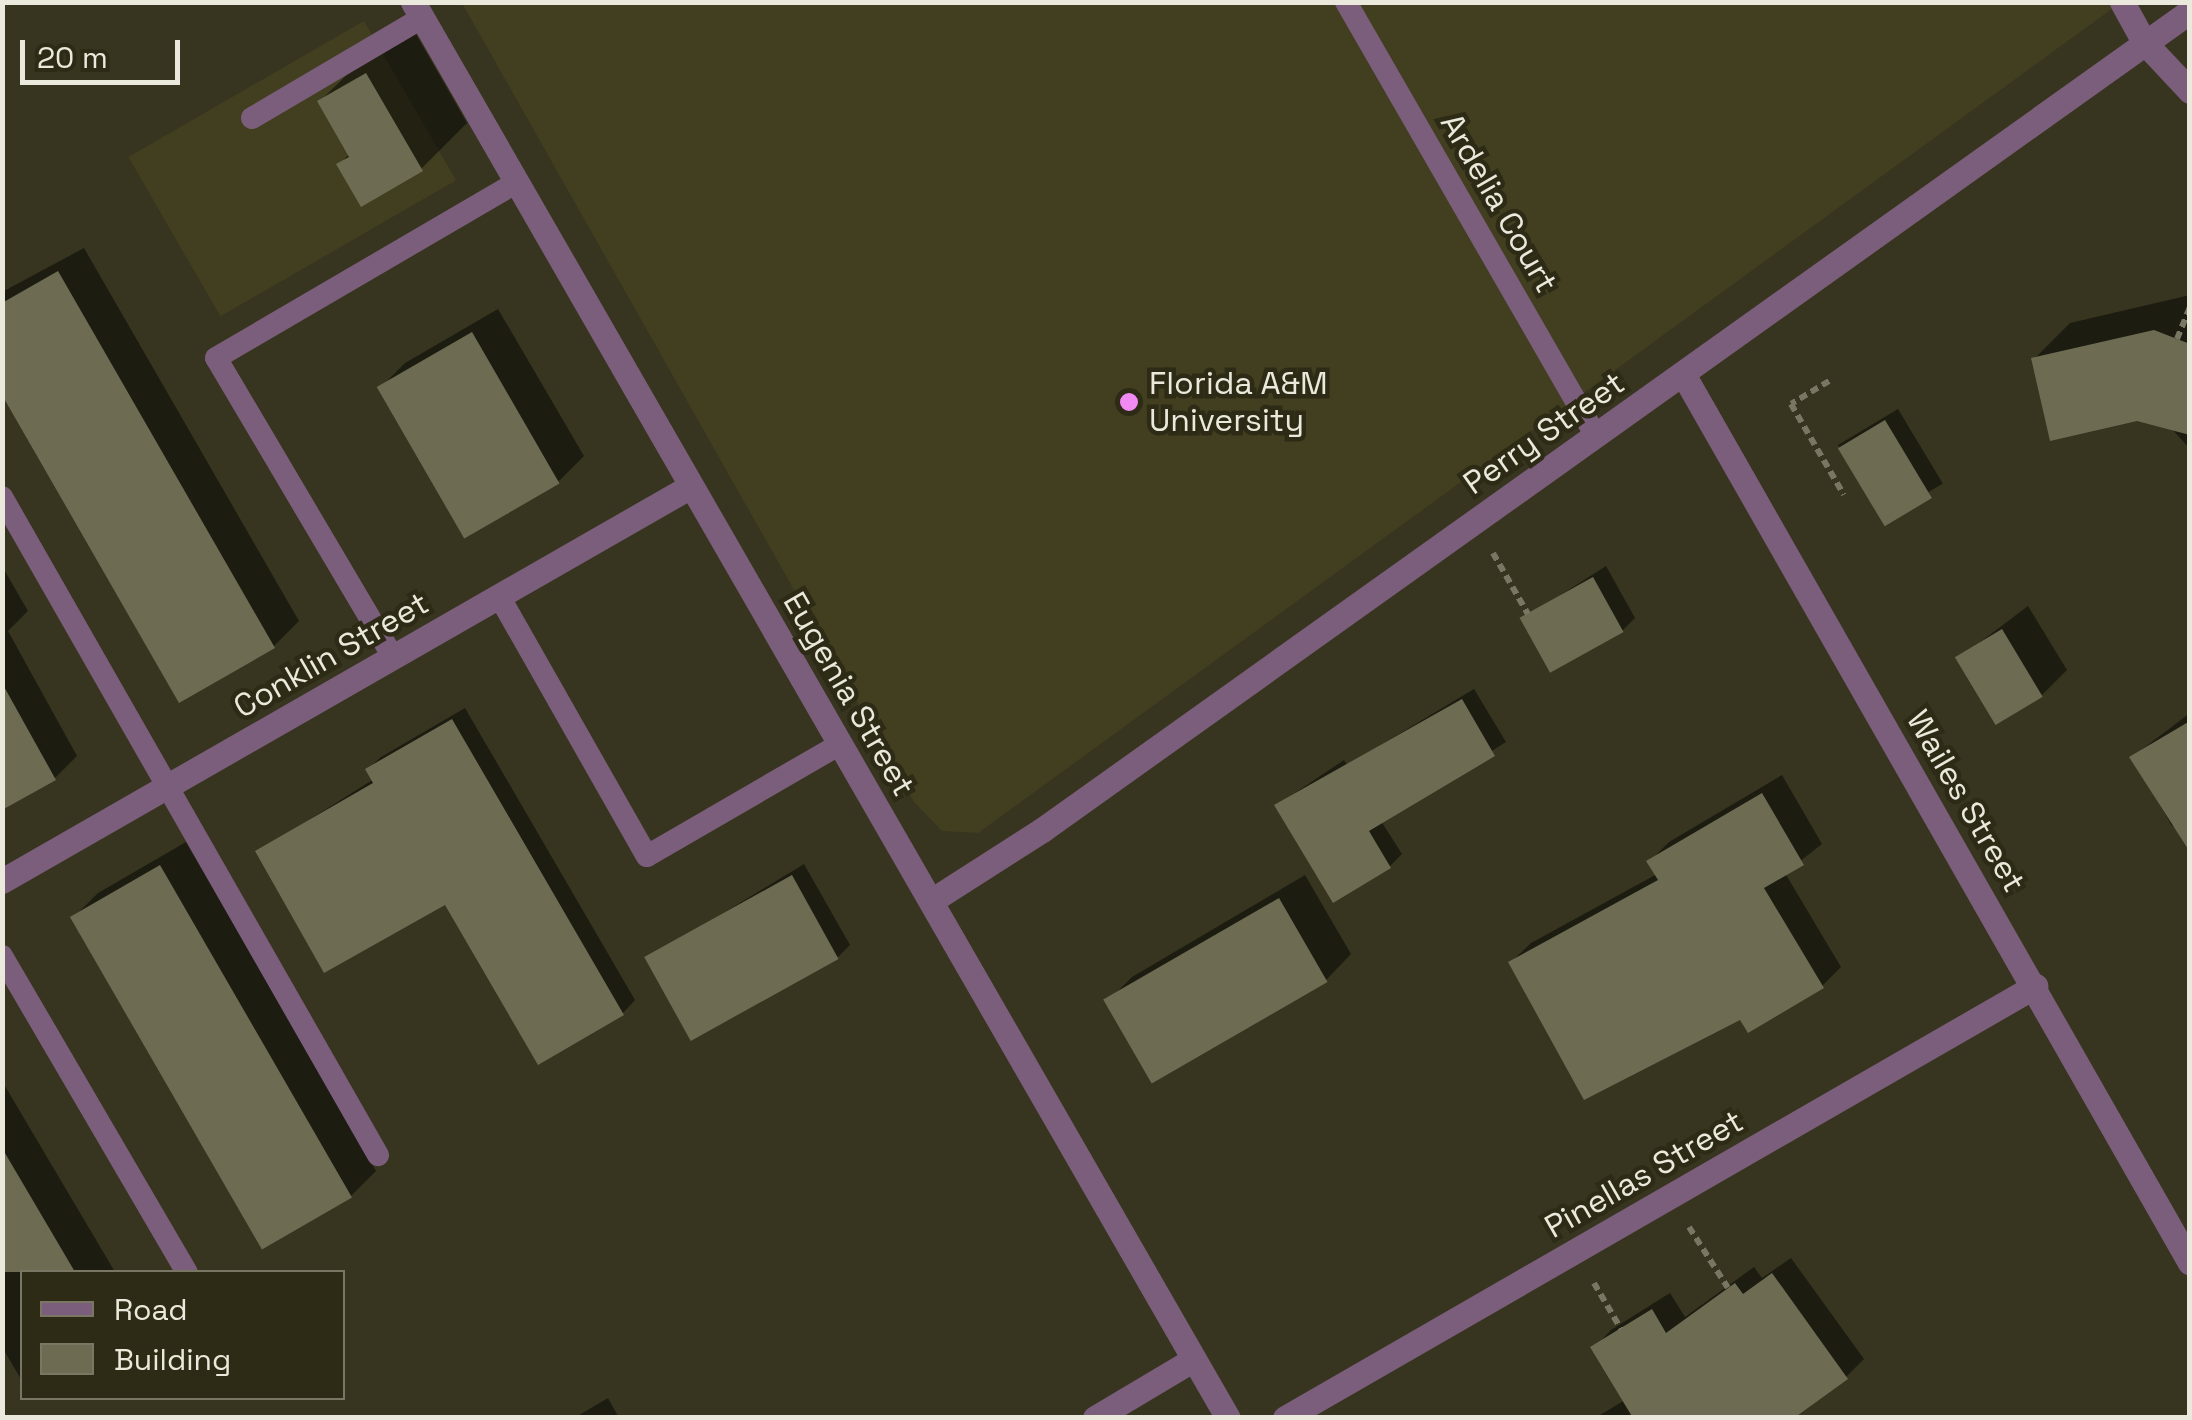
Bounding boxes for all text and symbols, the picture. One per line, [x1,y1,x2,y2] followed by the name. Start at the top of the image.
[25,20,185,82] scale bar
[37,38,108,77] text: 20 m
[1432,107,1566,299] street label: Ardelia Court
[1456,364,1632,502] street label: Perry Street
[1149,365,1328,440] place label: Florida A&M University
[1118,391,1140,413] marker: Florida A&M University
[227,584,435,726] street label: Conklin Street
[775,585,923,803] street label: Eugenia Street
[1898,703,2034,899] street label: Wailes Street
[1538,1102,1750,1246] street label: Pinellas Street
[20,1270,345,1400] legend
[114,1290,188,1329] text: Road
[114,1340,231,1379] text: Building

